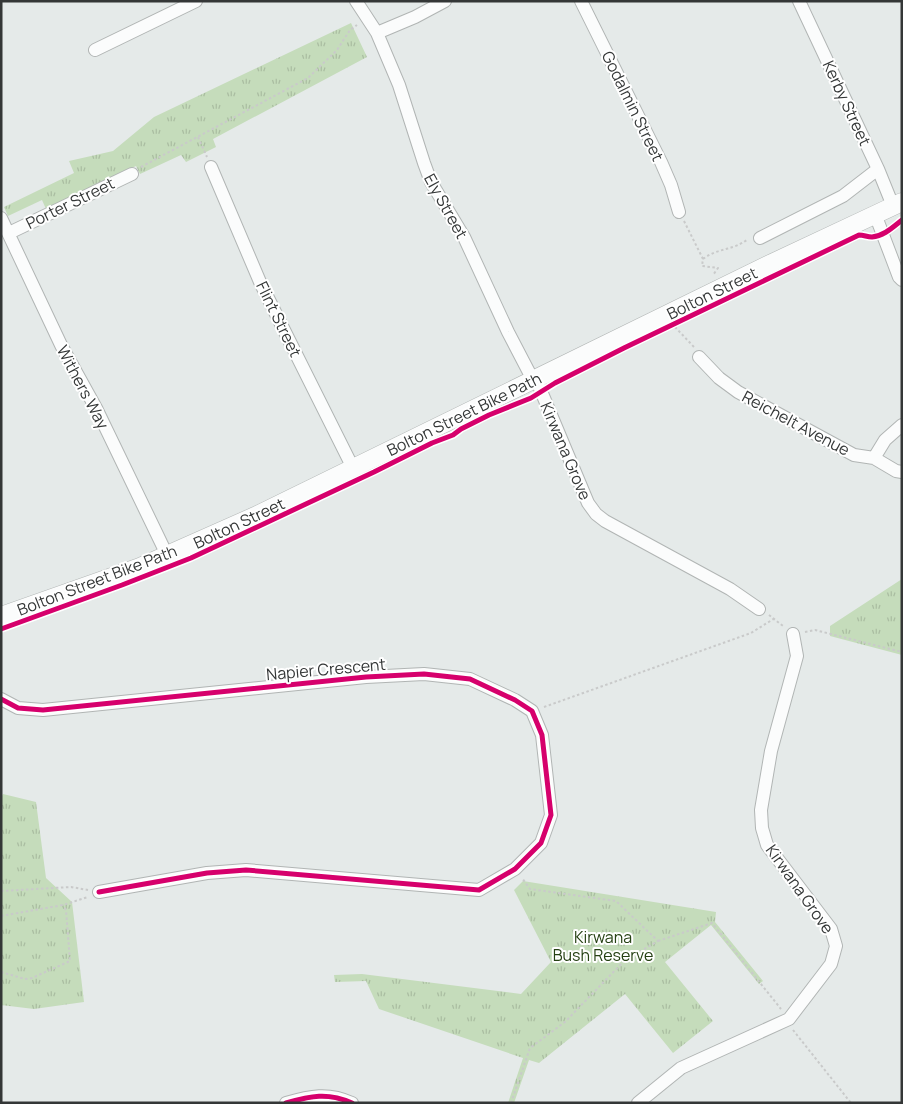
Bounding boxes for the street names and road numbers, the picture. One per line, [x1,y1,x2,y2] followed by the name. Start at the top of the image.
[597,47,669,165] street label: Godalmin Street
[818,57,876,149] street label: Kerby Street
[419,169,473,243] street label: Ely Street
[22,172,118,234] street label: Porter Street
[663,262,761,324] street label: Bolton Street
[251,277,307,361] street label: Flint Street
[52,341,115,433] street label: Withers Way
[383,367,545,461] street label: Bolton Street Bike Path
[738,385,854,461] street label: Reichelt Avenue
[535,399,597,503] street label: Kirwana Grove
[190,492,288,554] street label: Bolton Street
[14,539,180,621] street label: Bolton Street Bike Path
[265,653,387,685] street label: Napier Crescent
[761,840,839,938] street label: Kirwana Grove

